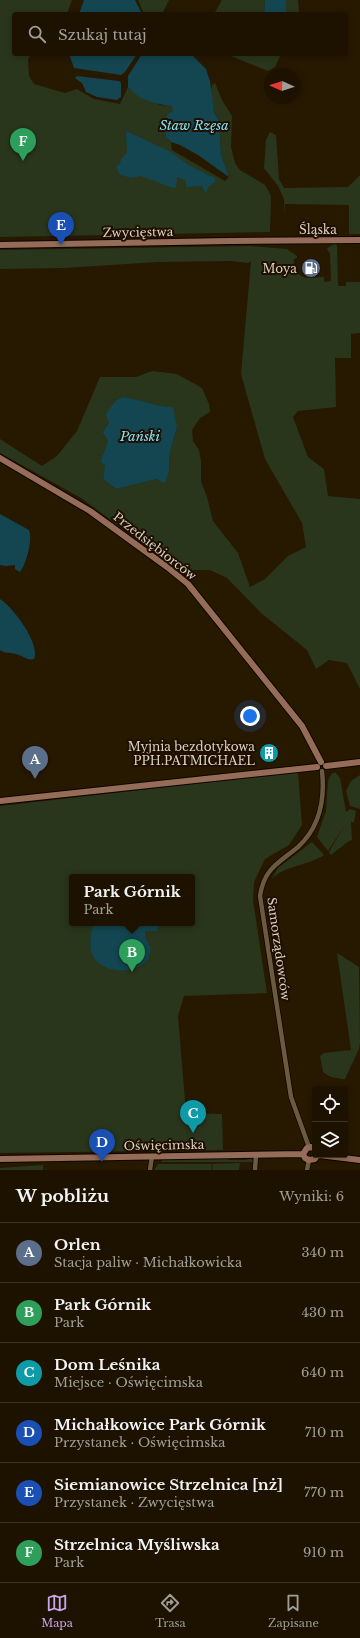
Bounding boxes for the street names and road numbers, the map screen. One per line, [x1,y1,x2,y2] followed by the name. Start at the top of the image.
[299,221,337,237] street label: Śląska
[103,224,174,240] street label: Zwycięstwa
[110,509,200,584] street label: Przedsiębiorców
[264,896,294,1002] street label: Samorządowców
[124,1137,205,1153] street label: Oświęcimska

